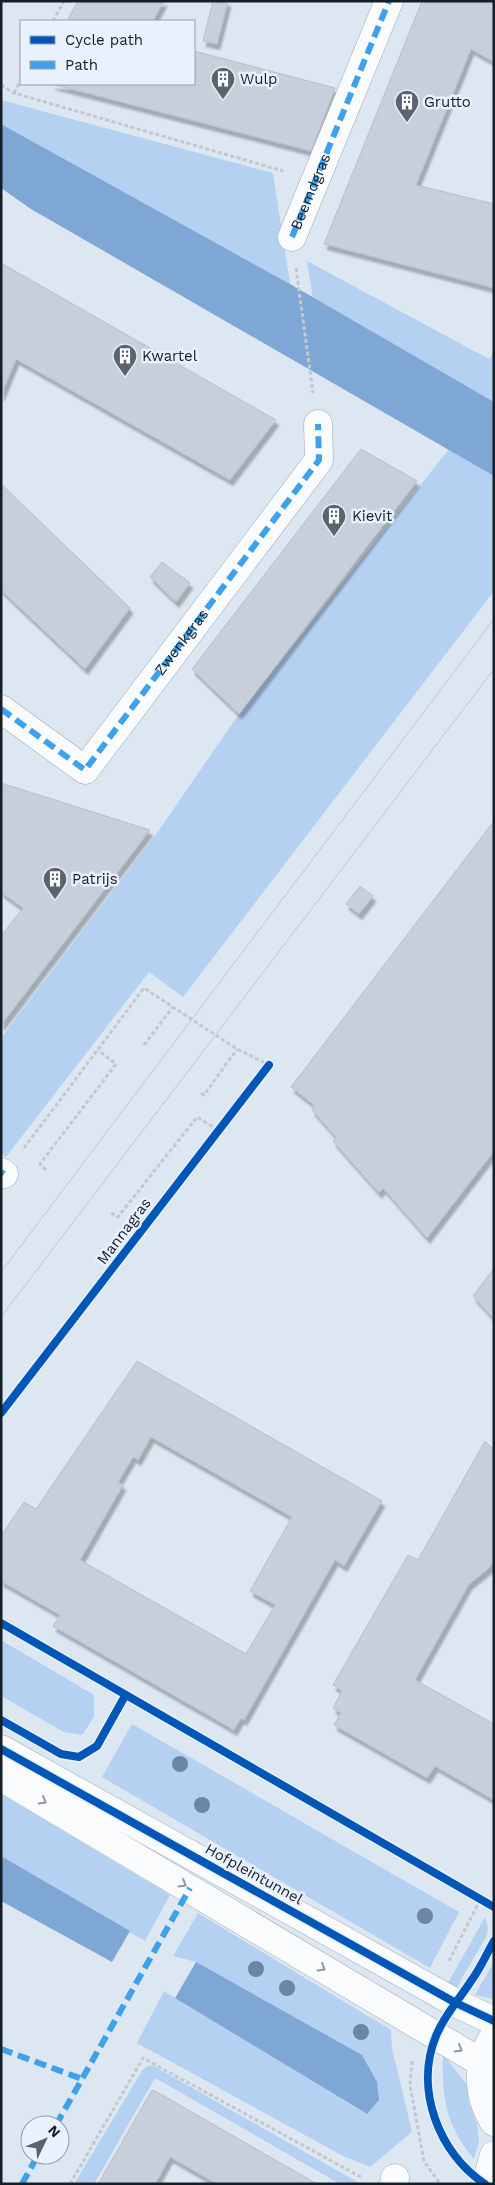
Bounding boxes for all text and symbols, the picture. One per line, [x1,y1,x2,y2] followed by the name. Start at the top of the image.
[20,20,195,85] legend
[65,31,143,49] text: Cycle path
[65,56,98,74] text: Path
[210,66,236,100] building icon: Wulp
[240,70,277,88] place label: Wulp
[394,89,420,123] building icon: Grutto
[424,93,471,111] place label: Grutto
[287,151,334,233] street label: Beemdgras
[112,343,138,377] building icon: Kwartel
[142,347,198,365] place label: Kwartel
[321,503,347,537] building icon: Kievit
[352,507,393,525] place label: Kievit
[151,605,212,679] street label: Zwenkgras
[42,866,68,900] building icon: Patrijs
[72,870,118,888] place label: Patrijs
[93,1194,155,1268] street label: Mannagras
[38,1795,47,1805] one-way arrow
[202,1840,306,1908] street label: Hofpleintunnel
[178,1878,187,1888] one-way arrow
[317,1961,326,1971] one-way arrow
[453,2043,462,2053] one-way arrow
[20,2115,70,2165] north arrow
[45,2122,64,2140] text: N

